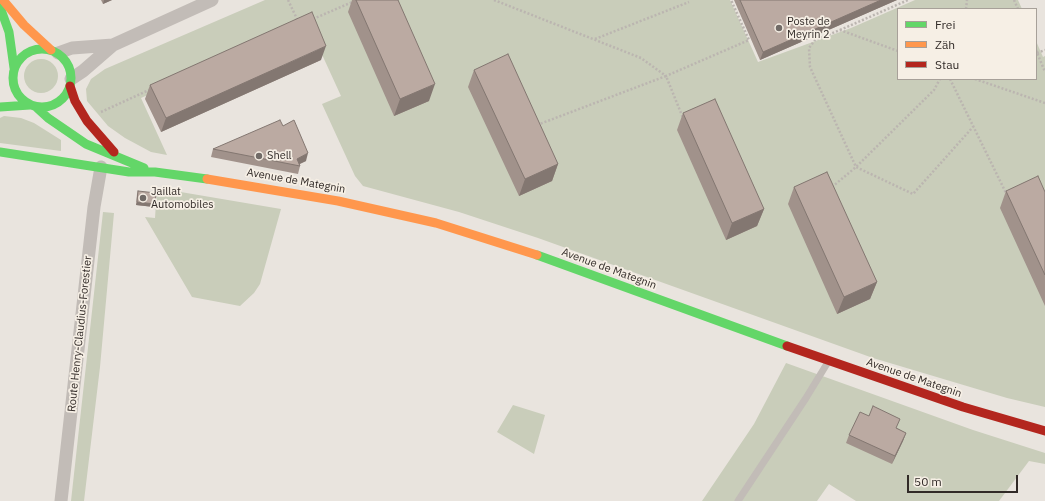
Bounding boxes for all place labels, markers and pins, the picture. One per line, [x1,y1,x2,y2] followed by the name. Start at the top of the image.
[787,15,830,41] place label: Poste de Meyrin 2
[774,23,784,33] marker: Poste de Meyrin 2
[267,149,292,163] place label: Shell
[254,151,264,161] marker: Shell
[151,185,214,211] place label: Jaillat Automobiles
[138,193,148,203] marker: Jaillat Automobiles

